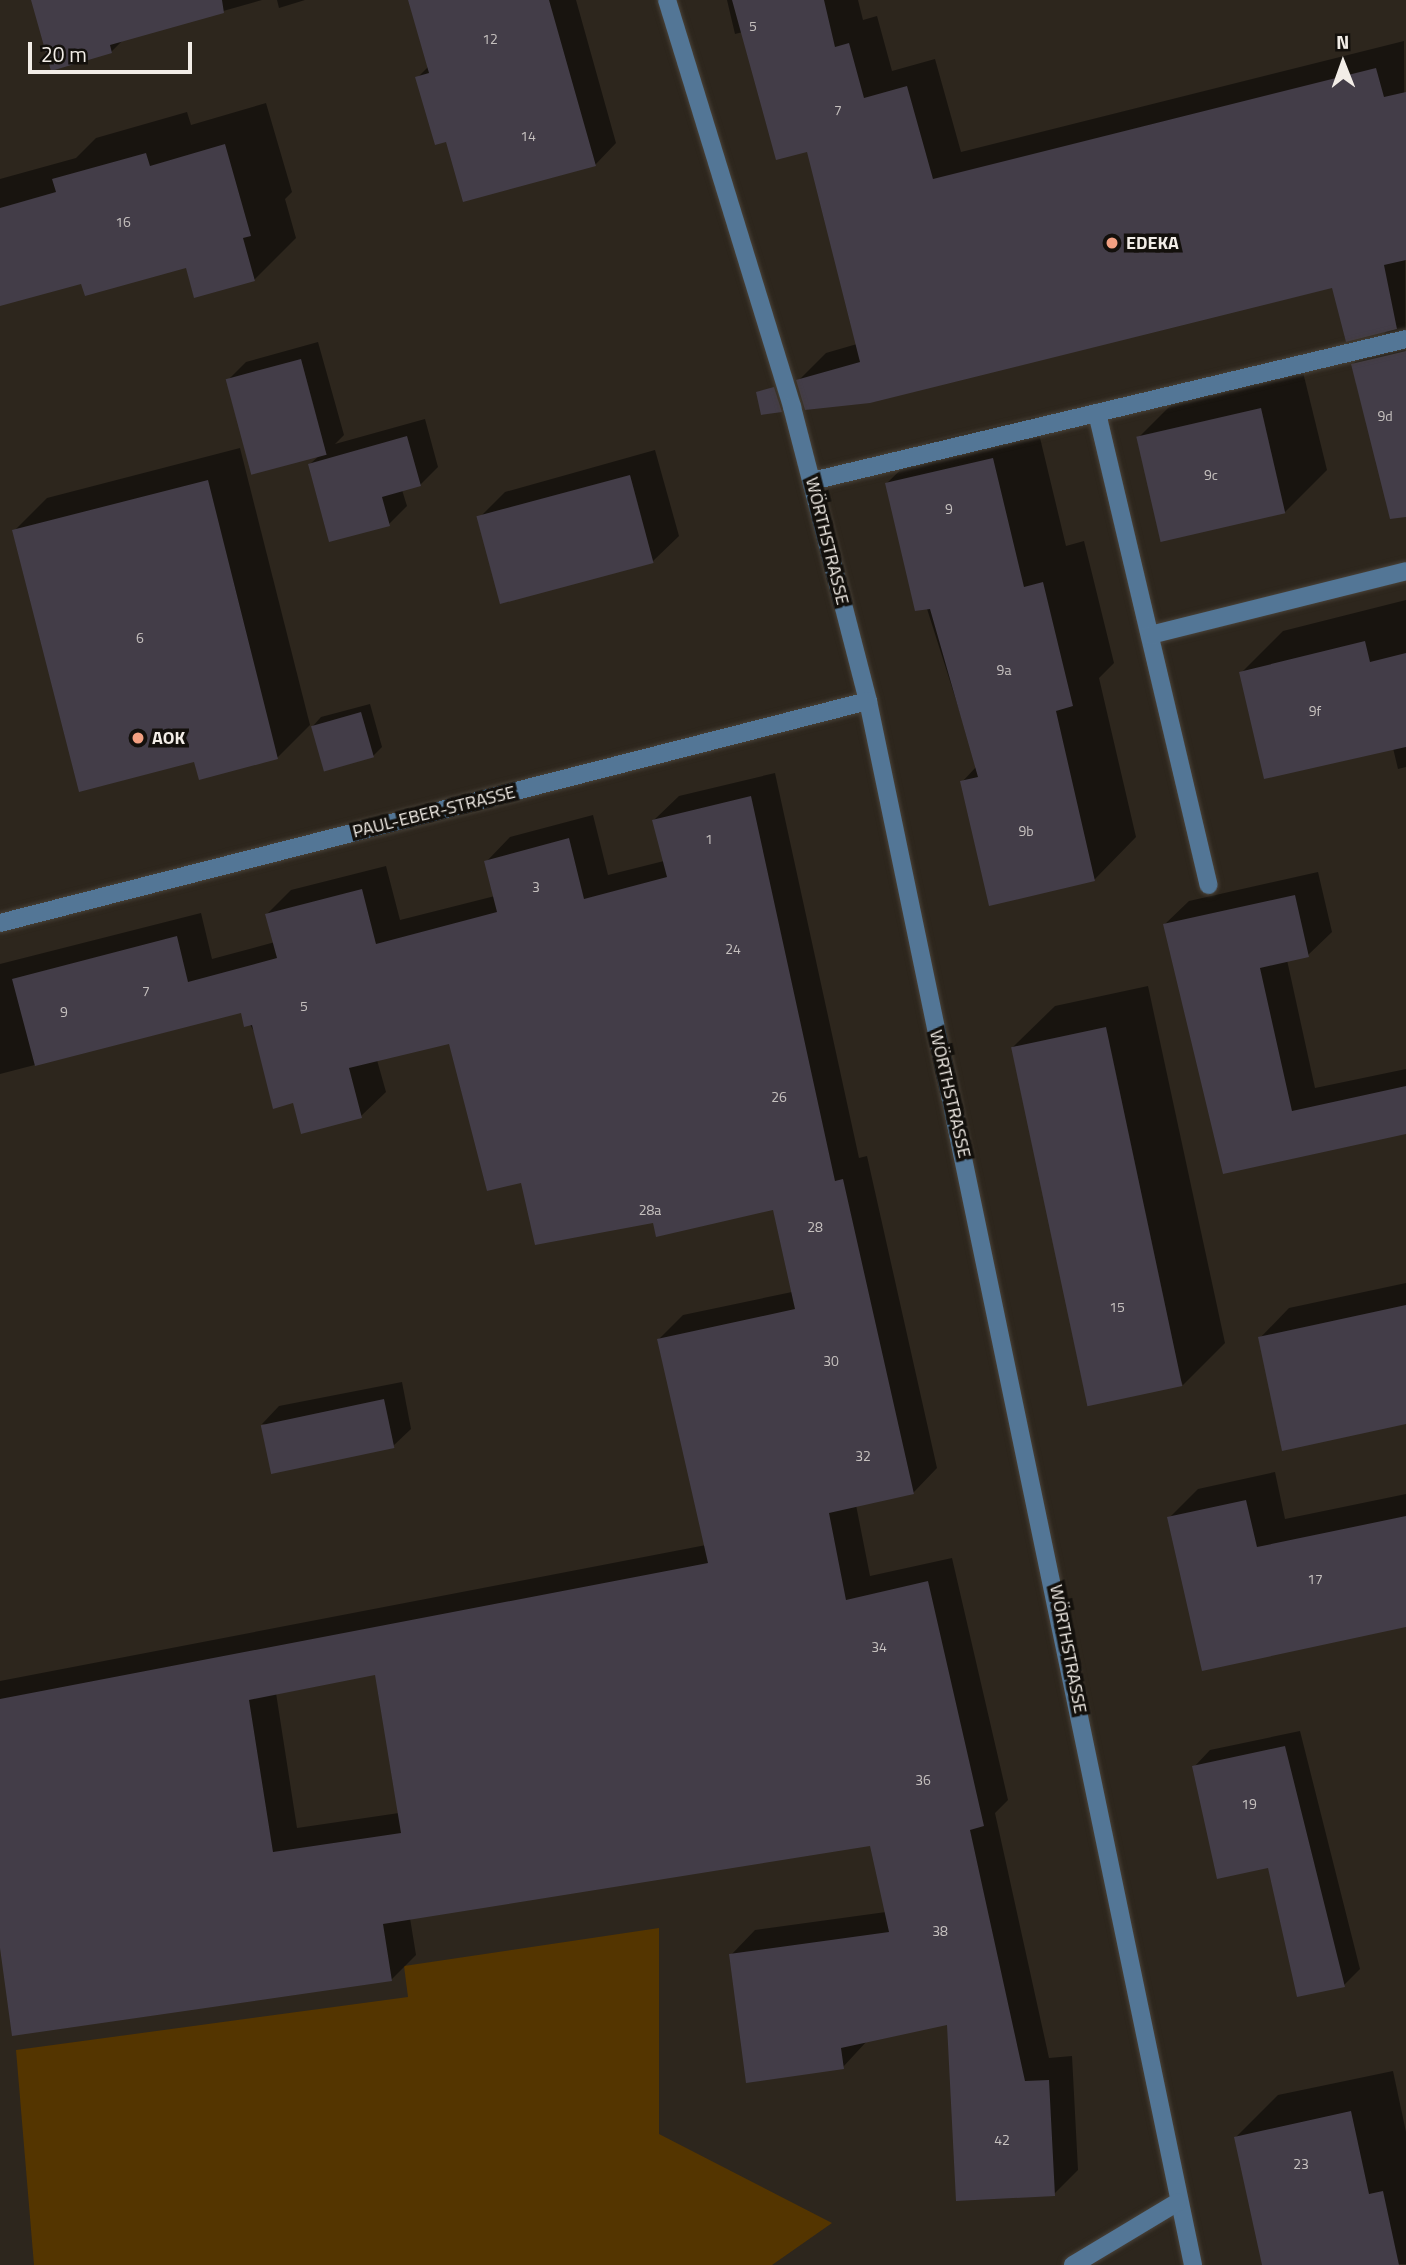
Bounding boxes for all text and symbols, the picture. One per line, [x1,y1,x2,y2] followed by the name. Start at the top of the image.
[749,18,757,34] house number: 5
[1336,27,1349,56] text: N
[32,28,196,72] scale bar
[1308,28,1378,98] north arrow
[482,31,498,47] house number: 12
[41,38,87,70] text: 20 m
[834,102,842,118] house number: 7
[520,128,536,144] house number: 14
[115,214,131,230] house number: 16
[1126,232,1179,254] place label: EDEKA
[1104,235,1120,251] marker: EDEKA
[1377,408,1393,424] house number: 9d
[1204,467,1218,483] house number: 9c
[801,475,853,607] street label: WÖRTHSTRASSE
[945,501,953,517] house number: 9
[136,630,144,646] house number: 6
[997,662,1011,678] house number: 9a
[1309,703,1321,719] house number: 9f
[152,727,185,749] place label: AOK
[130,730,146,746] marker: AOK
[350,781,518,843] street label: PAUL-EBER-STRASSE
[1018,823,1034,839] house number: 9b
[705,831,713,847] house number: 1
[532,879,540,895] house number: 3
[725,941,741,957] house number: 24
[142,983,150,999] house number: 7
[300,998,308,1014] house number: 5
[60,1004,68,1020] house number: 9
[925,1028,975,1160] street label: WÖRTHSTRASSE
[771,1089,787,1105] house number: 26
[639,1202,661,1218] house number: 28a
[807,1219,823,1235] house number: 28
[1109,1299,1125,1315] house number: 15
[823,1353,839,1369] house number: 30
[855,1448,871,1464] house number: 32
[1307,1571,1323,1587] house number: 17
[1045,1583,1091,1715] street label: WÖRTHSTRASSE
[871,1639,887,1655] house number: 34
[915,1772,931,1788] house number: 36
[1241,1796,1257,1812] house number: 19
[932,1923,948,1939] house number: 38
[994,2132,1010,2148] house number: 42
[1293,2156,1309,2172] house number: 23

